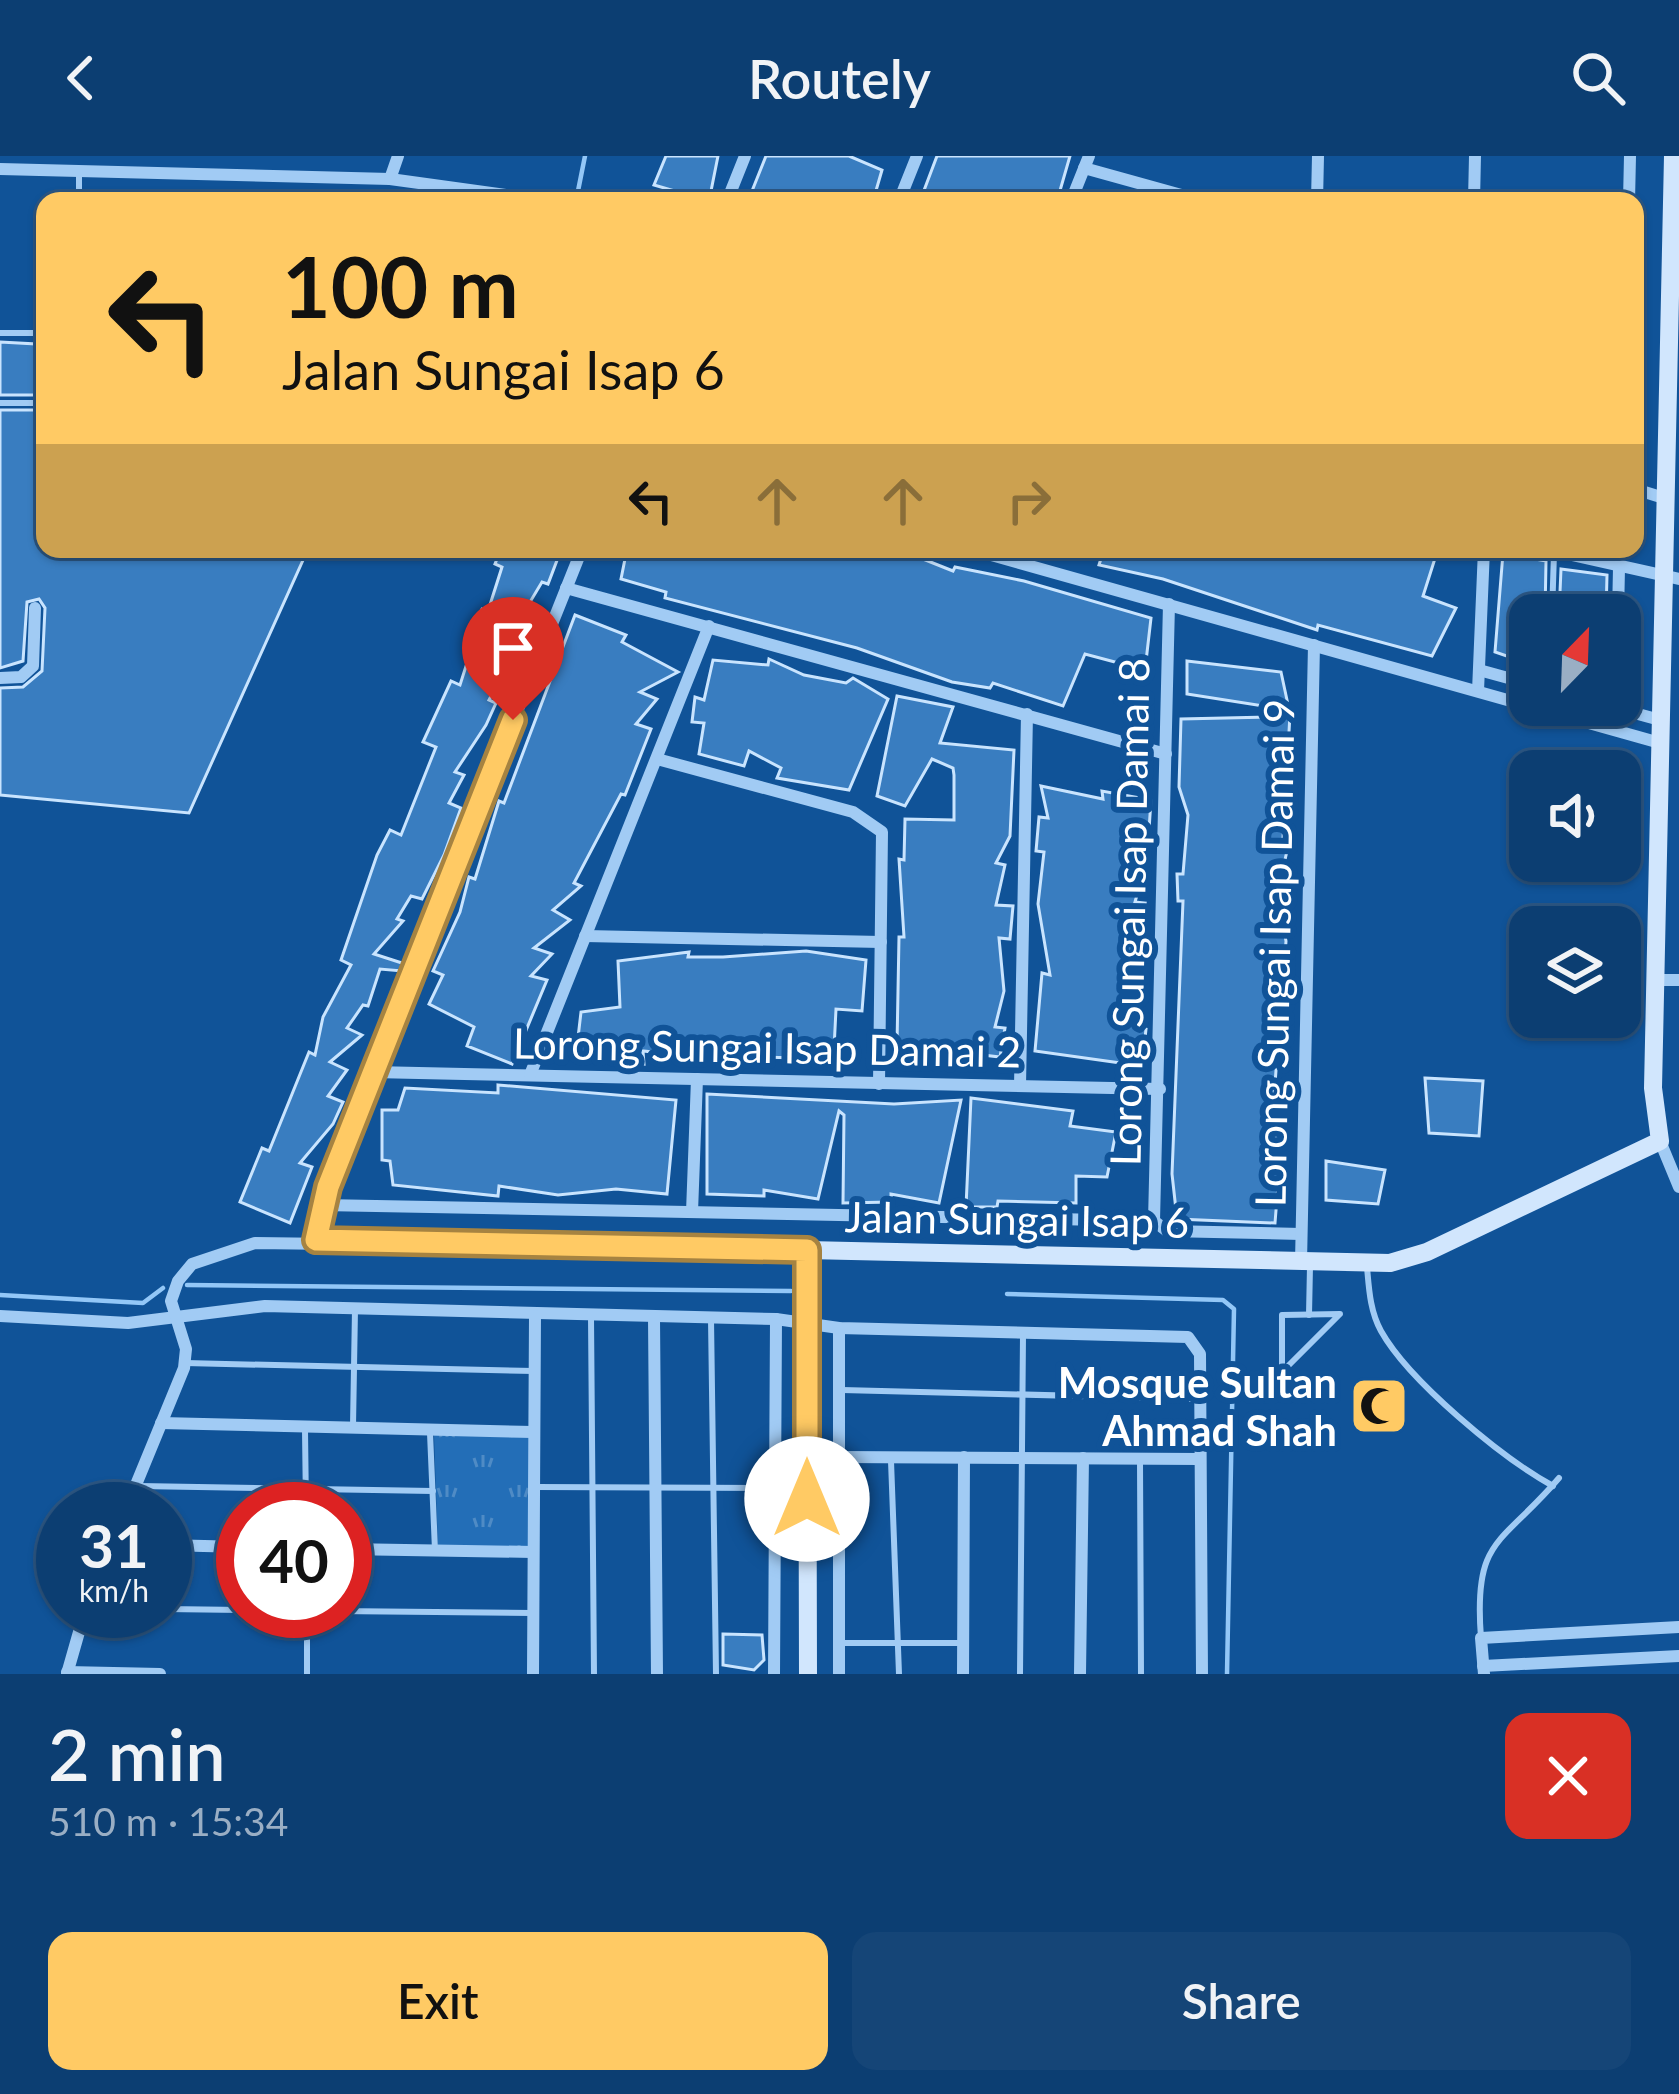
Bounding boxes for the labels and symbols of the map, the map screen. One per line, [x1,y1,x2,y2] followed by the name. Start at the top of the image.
[1509,594,1641,726] north arrow
[462,597,564,720] pin
[1100,657,1158,1167] street label: Lorong Sungai Isap Damai 8
[1245,698,1303,1208] street label: Lorong Sungai Isap Damai 9
[512,1018,1022,1076] street label: Lorong Sungai Isap Damai 2
[844,1191,1190,1247] street label: Jalan Sungai Isap 6
[1058,1357,1337,1455] place label: Mosque Sultan Ahmad Shah
[1348,1375,1410,1437] mosque icon: Mosque Sultan Ahmad Shah
[744,1436,870,1562] position arrow
[216,1482,372,1638] speed limit sign: 40

